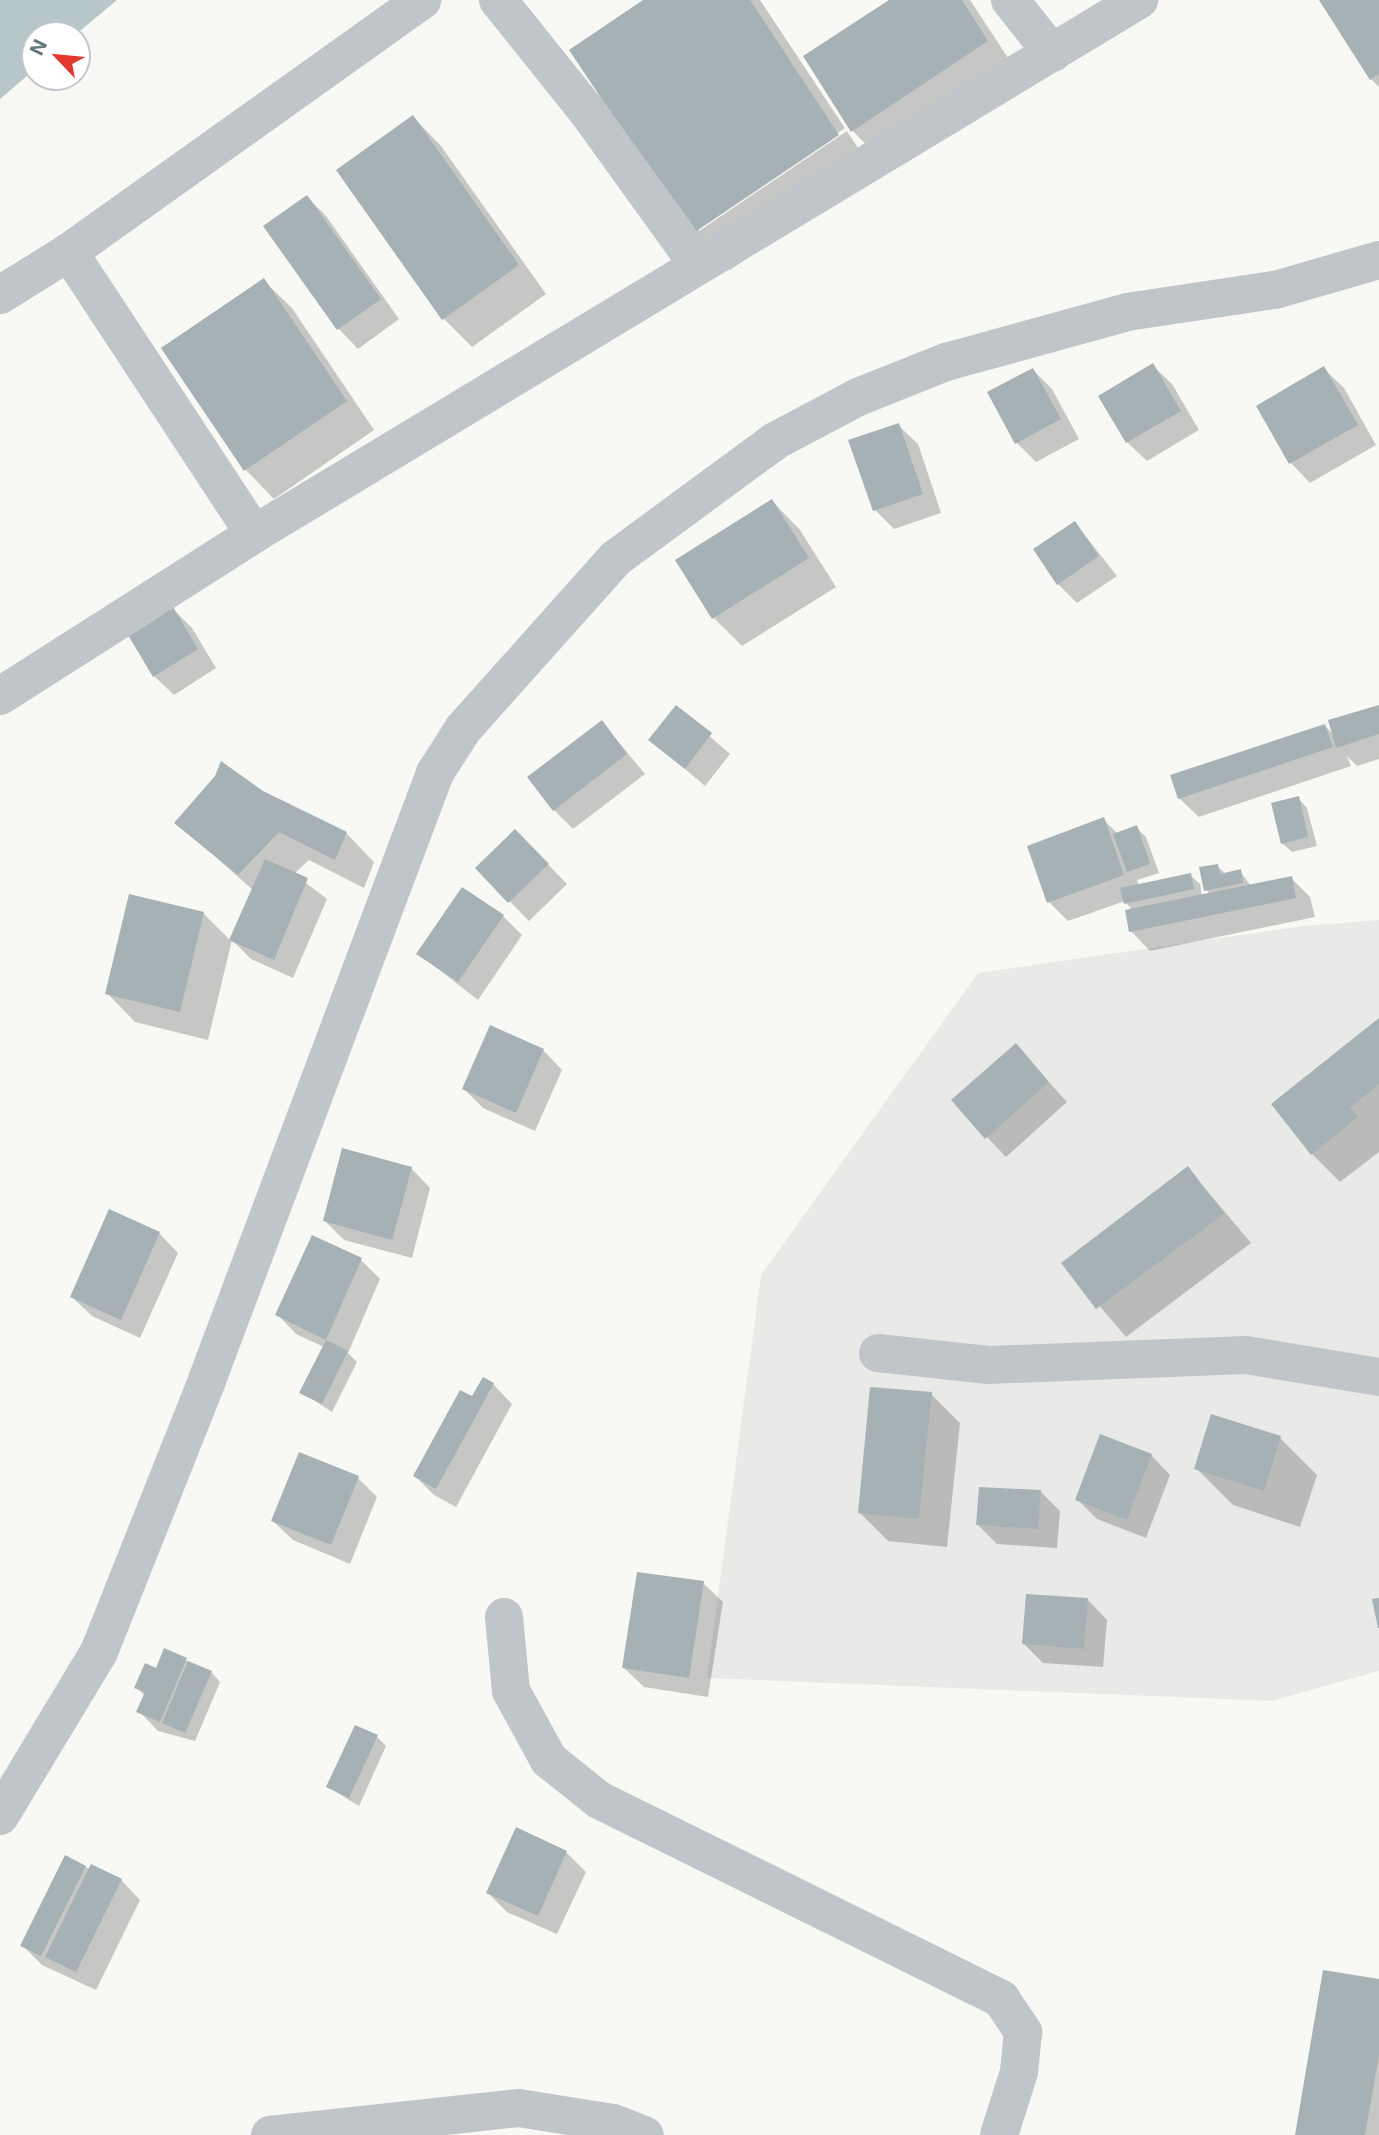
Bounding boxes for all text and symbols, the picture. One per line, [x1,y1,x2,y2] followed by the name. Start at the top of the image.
[21,21,91,91] north arrow
[25,36,52,59] text: N

